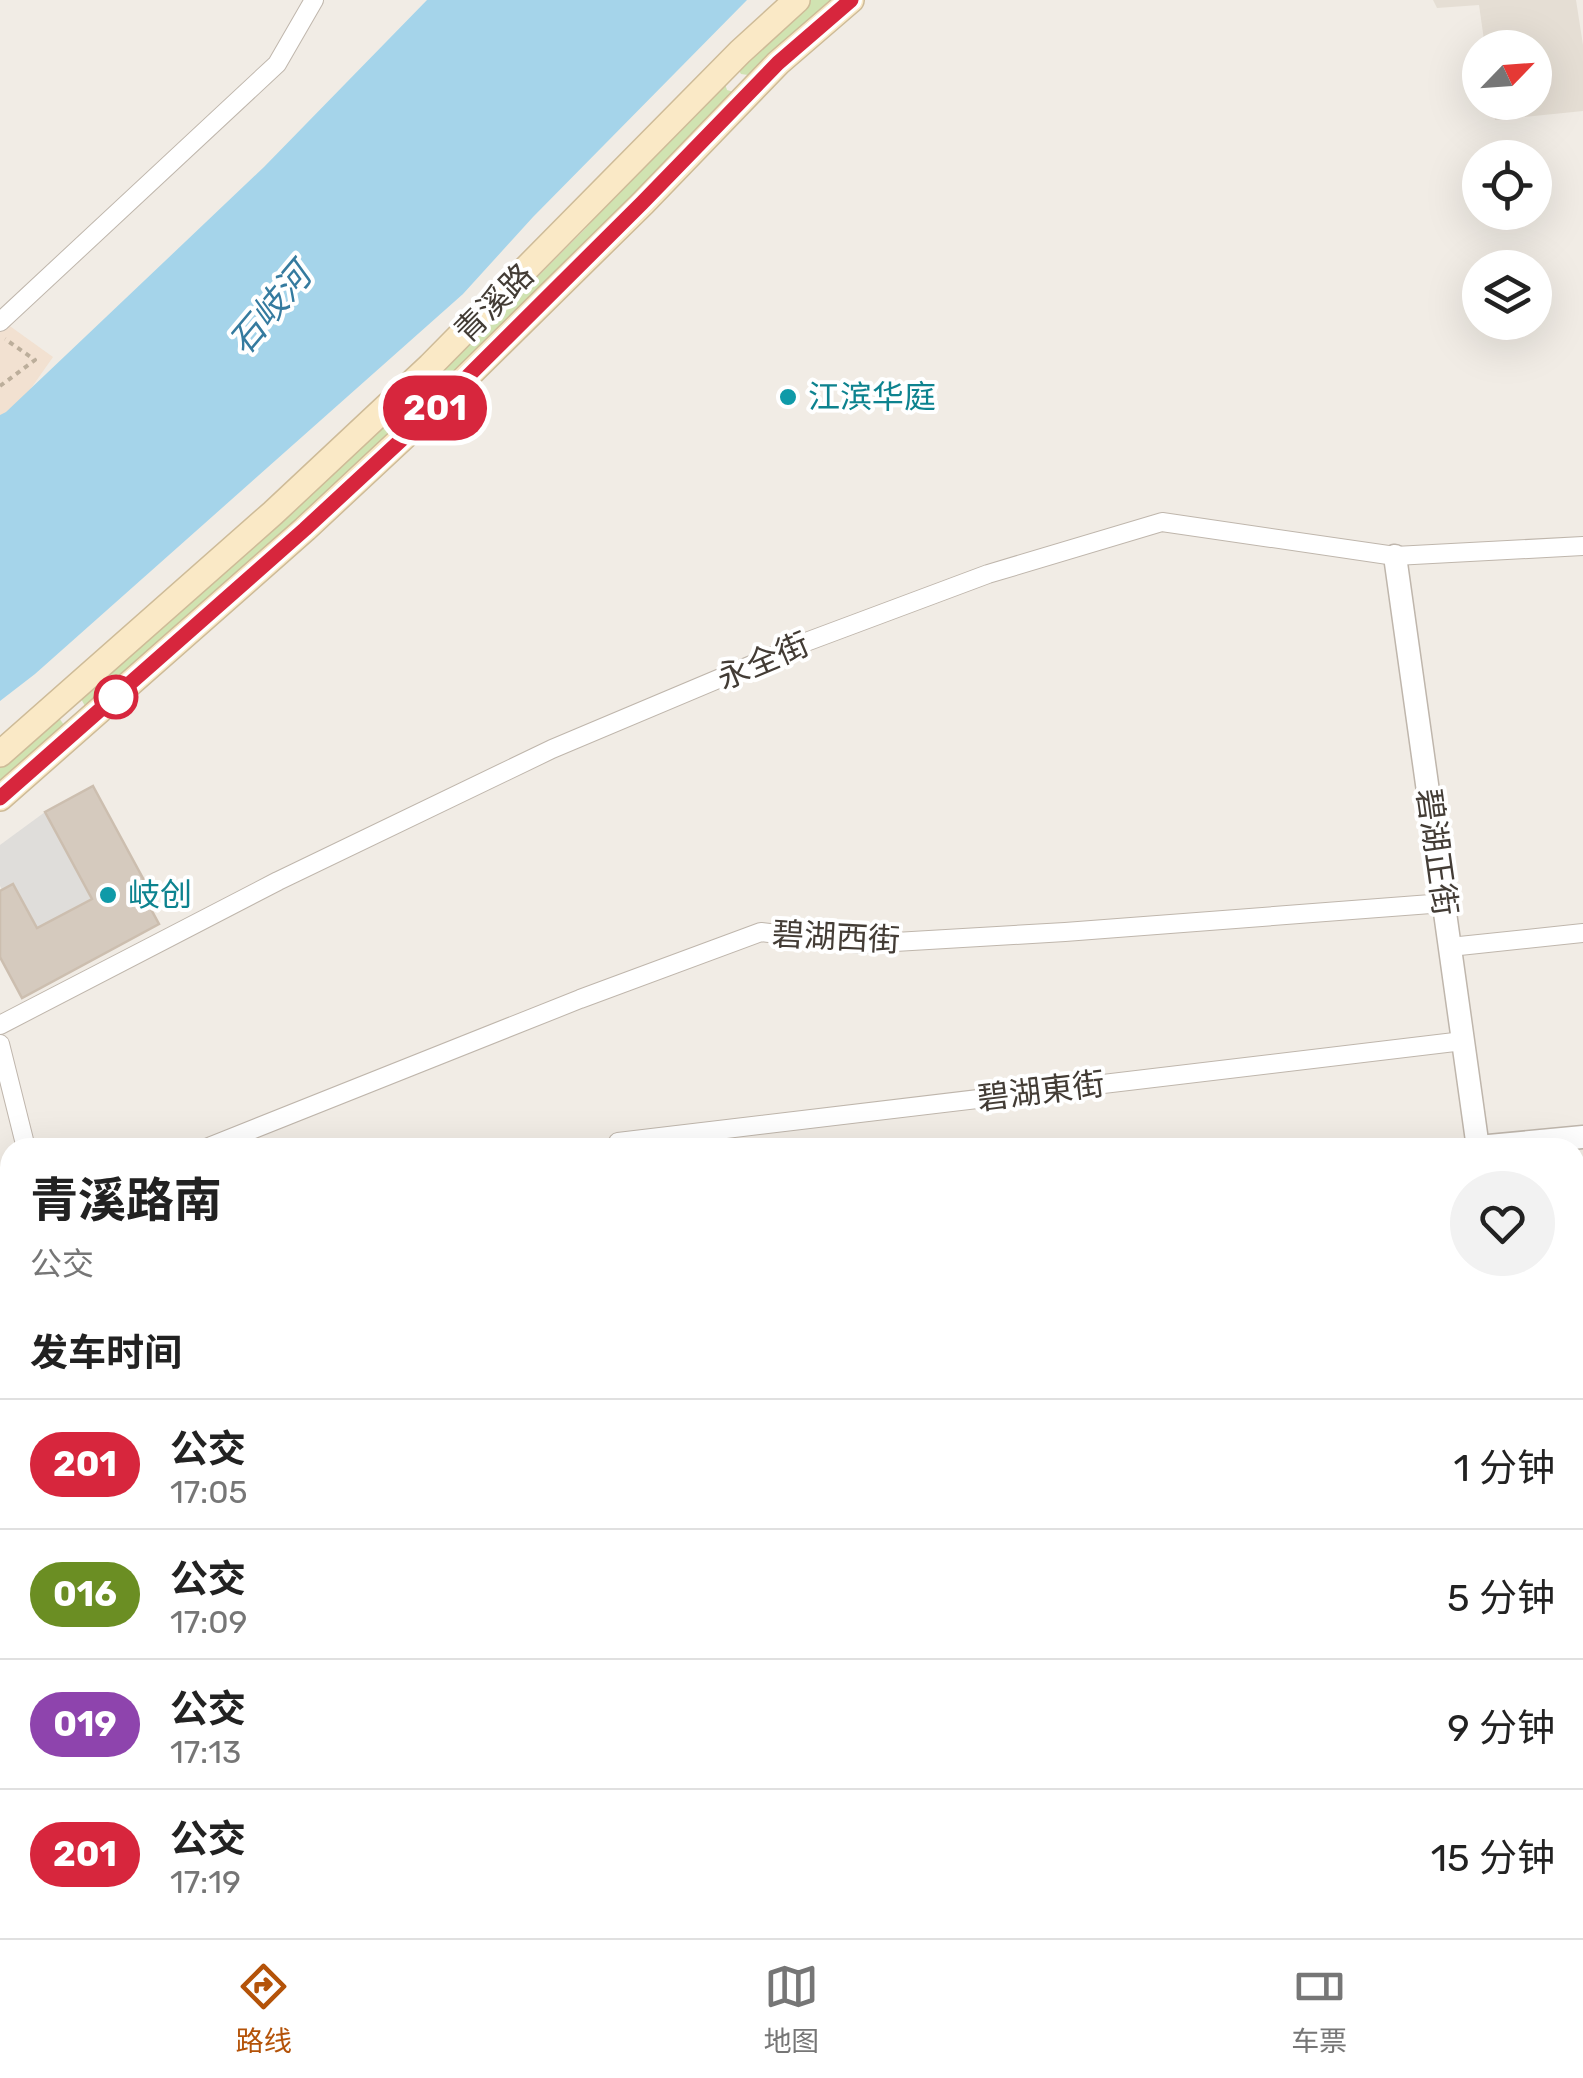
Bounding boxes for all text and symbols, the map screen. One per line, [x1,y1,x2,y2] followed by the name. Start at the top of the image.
[1462,30,1552,120] north arrow
[1462,30,1552,340] map controls
[1462,140,1552,230] button: locate
[1462,250,1552,340] button: layers
[220,251,324,363] water label: 石岐河
[447,256,541,350] street label: 青溪路
[378,376,492,440] line badge: 201
[808,378,936,416] place label: 江滨华庭
[777,386,799,408] marker: 江滨华庭
[403,387,467,429] text: 201
[711,625,815,697] street label: 永全街
[95,676,137,718] unlabelled marker
[1409,786,1465,918] street label: 碧湖正街
[128,876,192,914] place label: 岐创
[97,884,119,906] marker: 岐创
[771,915,901,959] street label: 碧湖西街
[975,1064,1107,1118] street label: 碧湖東街
[1450,1171,1555,1276] button: heart
[30,1172,222,1229] text: 青溪路南
[30,1245,94,1283] text: 公交
[30,1330,182,1376] text: 发车时间
[170,1426,246,1472] text: 公交
[53,1443,117,1485] text: 201
[1453,1445,1555,1491] text: 1 分钟
[170,1473,248,1511] text: 17:05
[170,1556,246,1602] text: 公交
[53,1573,117,1615] text: 016
[1447,1575,1555,1621] text: 5 分钟
[170,1603,248,1641] text: 17:09
[170,1686,246,1732] text: 公交
[53,1703,117,1745] text: 019
[1447,1705,1555,1751] text: 9 分钟
[170,1733,241,1771] text: 17:13
[170,1816,246,1862] text: 公交
[53,1833,117,1875] text: 201
[1431,1835,1555,1881] text: 15 分钟
[170,1863,241,1901] text: 17:19
[236,1959,292,2059] tab: 路线
[763,1959,819,2059] tab: 地图
[1291,1959,1347,2059] tab: 车票

